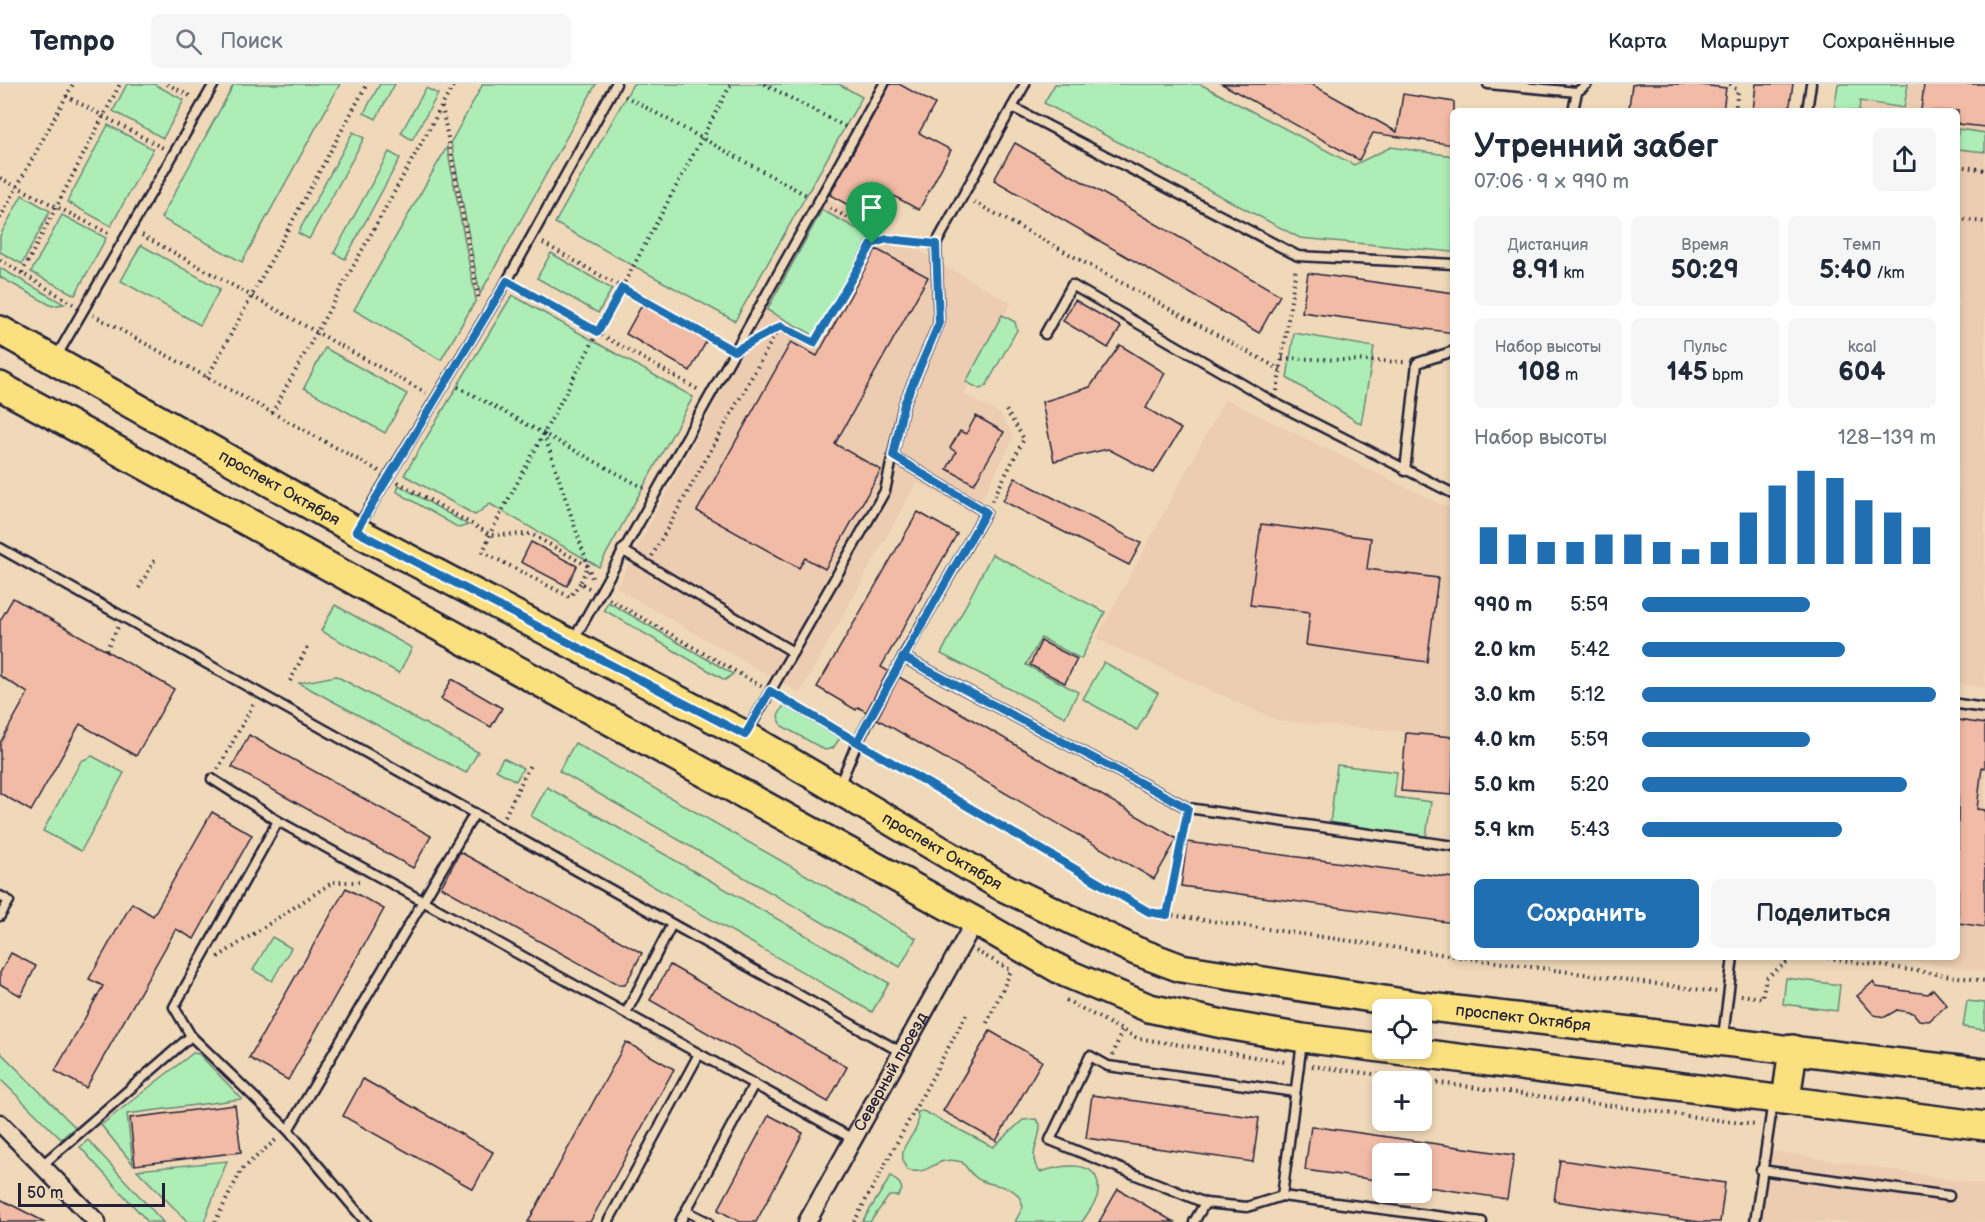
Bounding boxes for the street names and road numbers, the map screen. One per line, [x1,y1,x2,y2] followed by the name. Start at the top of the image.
[216,446,344,530] street label: проспект Октября
[879,809,1006,894] street label: проспект Октября
[1454,1001,1592,1036] street label: проспект Октября
[850,1009,932,1135] street label: Северный проезд

